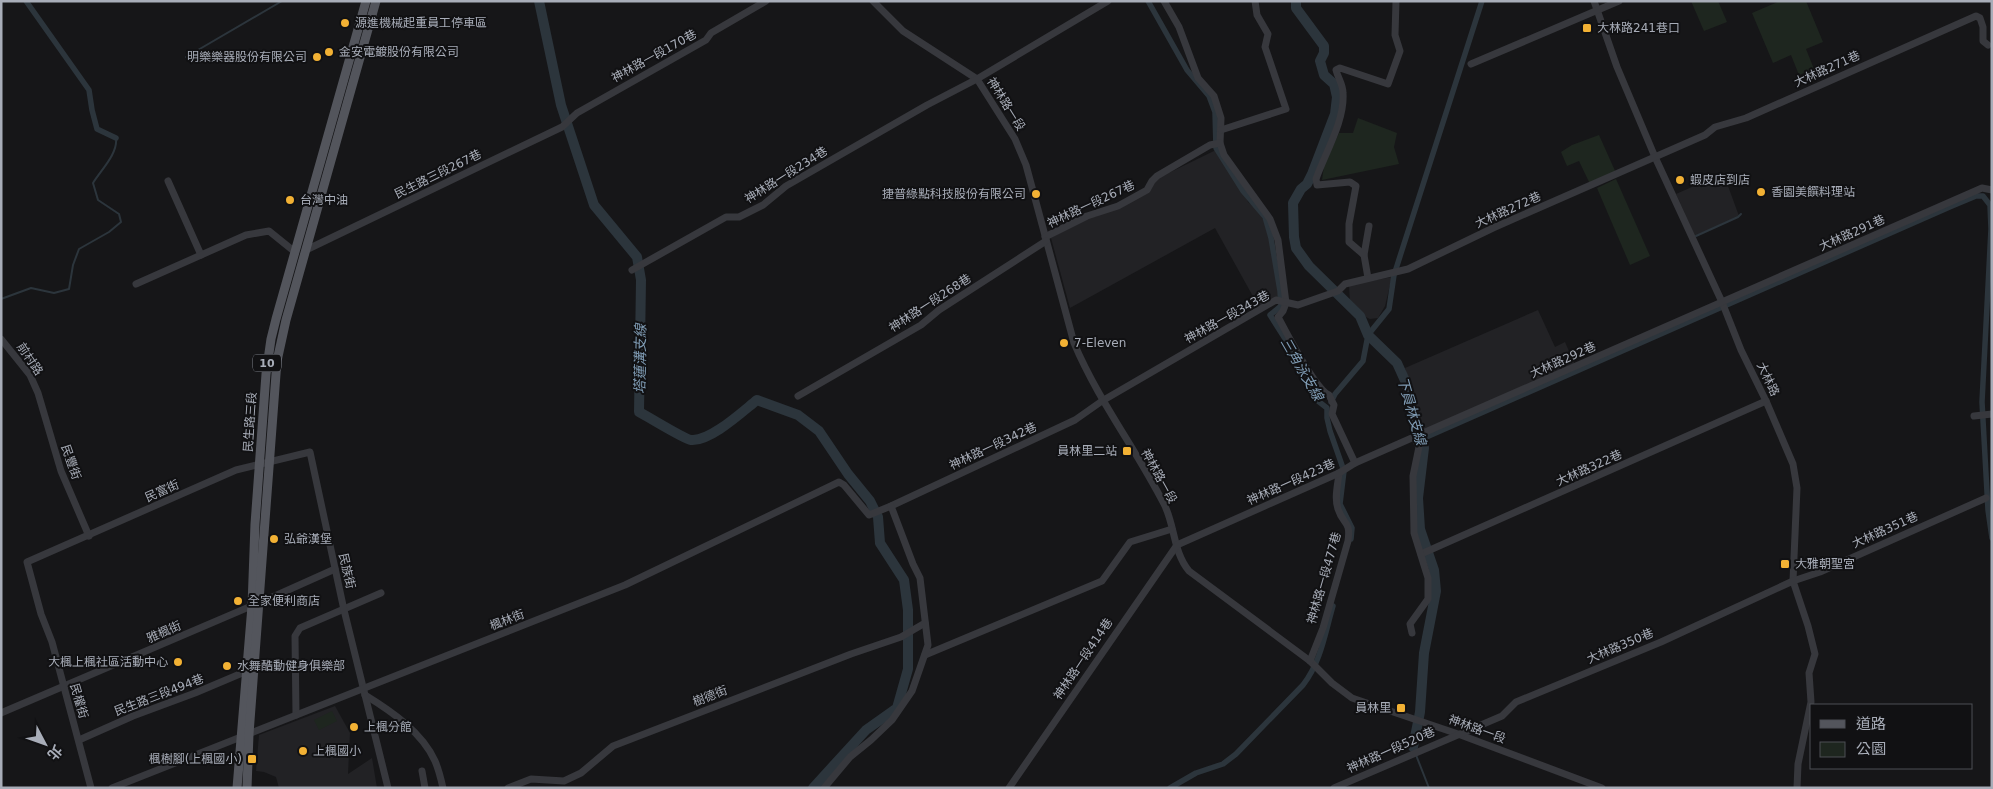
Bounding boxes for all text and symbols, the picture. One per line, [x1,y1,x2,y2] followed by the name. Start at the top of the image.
[355,16,487,30] place label: 源進機械起重員工停車區
[339,17,351,29] marker: 源進機械起重員工停車區
[1597,21,1680,35] place label: 大林路241巷口
[1581,22,1593,34] marker: 大林路241巷口
[609,27,699,85] street label: 神林路一段170巷
[339,45,459,59] place label: 金安電鍍股份有限公司
[323,46,335,58] marker: 金安電鍍股份有限公司
[1792,48,1862,90] street label: 大林路271巷
[187,50,307,64] place label: 明樂樂器股份有限公司
[311,51,323,63] marker: 明樂樂器股份有限公司
[984,75,1028,133] street label: 神林路一段
[742,144,830,206] street label: 神林路一段234巷
[392,147,484,201] street label: 民生路三段267巷
[1690,173,1750,187] place label: 蝦皮店到店
[1674,174,1686,186] marker: 蝦皮店到店
[1045,178,1137,230] street label: 神林路一段267巷
[1771,185,1855,199] place label: 香園美饌料理站
[1755,186,1767,198] marker: 香園美饌料理站
[882,187,1026,201] place label: 捷普綠點科技股份有限公司
[1030,188,1042,200] marker: 捷普綠點科技股份有限公司
[1473,189,1543,231] street label: 大林路272巷
[300,193,348,207] place label: 台灣中油
[284,194,296,206] marker: 台灣中油
[1817,212,1887,254] street label: 大林路291巷
[886,271,974,335] street label: 神林路一段268巷
[1182,288,1272,346] street label: 神林路一段343巷
[631,322,649,394] water label: 塔蓮溝支線
[1278,335,1327,405] water label: 三角泳支線
[1074,336,1126,350] place label: 7-Eleven
[1058,337,1070,349] marker: 7-Eleven
[1528,339,1598,381] street label: 大林路292巷
[14,340,46,378] street label: 前村路
[253,354,281,372] road number: 10
[1754,360,1782,398] street label: 大林路
[1395,375,1430,449] water label: 下員林支線
[241,392,259,452] street label: 民生路三段
[947,420,1039,472] street label: 神林路一段342巷
[59,443,83,481] street label: 民豐街
[1057,444,1117,458] place label: 員林里二站
[1121,445,1133,457] marker: 員林里二站
[1138,446,1180,506] street label: 神林路一段
[1554,447,1624,489] street label: 大林路322巷
[1245,456,1337,508] street label: 神林路一段423巷
[143,477,181,505] street label: 民富街
[1850,509,1920,551] street label: 大林路351巷
[1304,530,1344,626] street label: 神林路一段477巷
[284,532,332,546] place label: 弘爺漢堡
[268,533,280,545] marker: 弘爺漢堡
[336,552,358,590] street label: 民族街
[1795,557,1855,571] place label: 大雅朝聖宮
[1779,558,1791,570] marker: 大雅朝聖宮
[248,594,320,608] place label: 全家便利商店
[232,595,244,607] marker: 全家便利商店
[488,607,526,633] street label: 楓林街
[1051,616,1115,702] street label: 神林路一段414巷
[145,619,183,645] street label: 雅楓街
[1585,626,1655,666] street label: 大林路350巷
[48,655,168,669] place label: 大楓上楓社區活動中心
[172,656,184,668] marker: 大楓上楓社區活動中心
[237,659,345,673] place label: 水舞酷動健身俱樂部
[221,660,233,672] marker: 水舞酷動健身俱樂部
[112,671,206,719] street label: 民生路三段494巷
[67,682,91,720] street label: 民權街
[691,683,729,709] street label: 樹德街
[1355,701,1391,715] place label: 員林里
[1395,702,1407,714] marker: 員林里
[1810,704,1973,769] legend
[1446,712,1508,746] street label: 神林路一段
[1856,715,1886,733] text: 道路
[20,719,70,769] north arrow
[364,720,412,734] place label: 上楓分館
[348,721,360,733] marker: 上楓分館
[1345,724,1437,776] street label: 神林路一段520巷
[1856,740,1886,758] text: 公園
[44,742,65,763] text: 北
[313,744,361,758] place label: 上楓國小
[297,745,309,757] marker: 上楓國小
[149,752,242,766] place label: 楓樹腳(上楓國小)
[246,753,258,765] marker: 楓樹腳(上楓國小)

